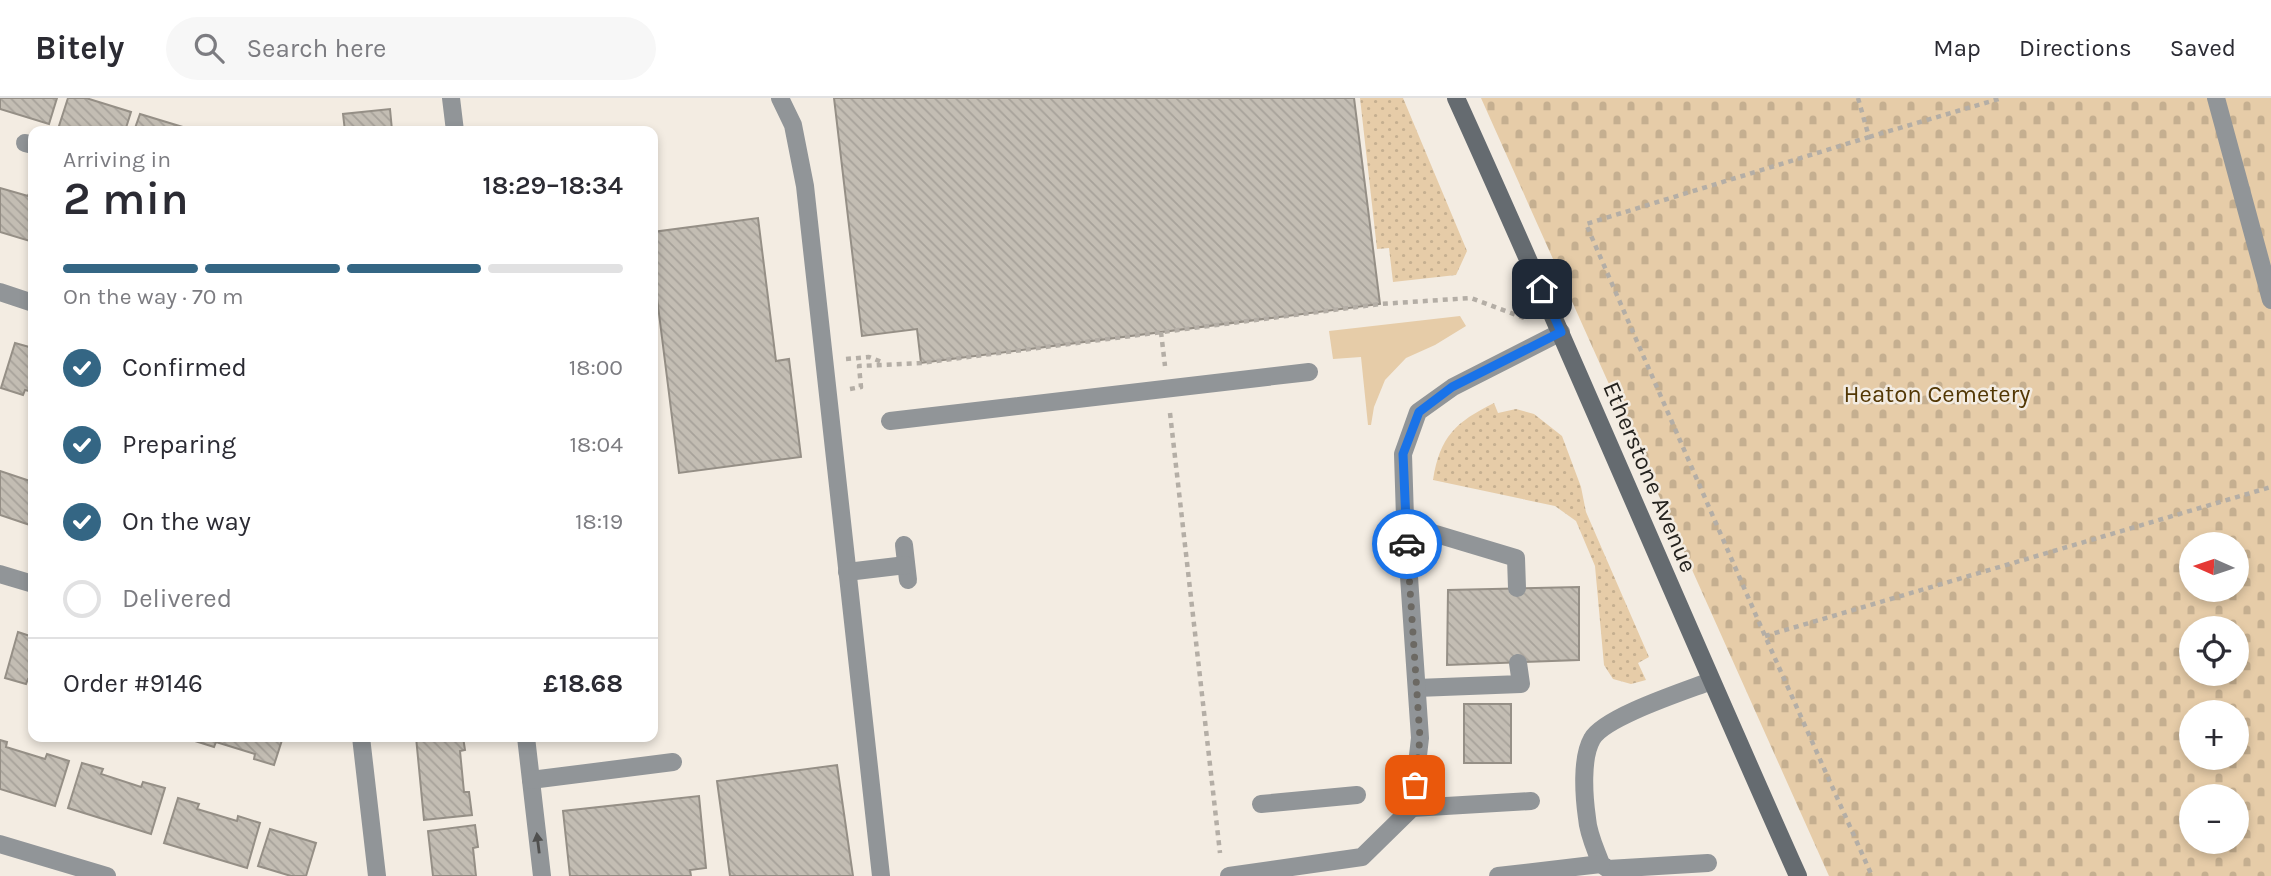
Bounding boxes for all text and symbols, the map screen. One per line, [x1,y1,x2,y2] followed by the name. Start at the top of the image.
[166,17,656,80] search box
[35,29,124,67] text: Bitely
[190,29,228,67] icon: search
[246,33,386,64] text: Search here
[1933,34,1981,62] text: Map
[2019,34,2132,62] text: Directions
[2170,34,2236,62] text: Saved
[63,146,171,173] text: Arriving in
[483,170,623,201] text: 18:29–18:34
[63,172,189,226] text: 2 min
[1512,259,1572,319] pin
[1523,270,1561,308] icon: home
[63,283,243,310] text: On the way · 70 m
[63,349,101,387] icon: check
[122,352,247,383] text: Confirmed
[569,354,623,381] text: 18:00
[1597,378,1703,576] street label: Etherstone Avenue
[1844,380,2030,408] park label: Heaton Cemetery
[63,426,101,464] icon: check
[122,429,236,460] text: Preparing
[569,431,623,458] text: 18:04
[63,503,101,541] icon: check
[122,506,251,537] text: On the way
[575,508,623,535] text: 18:19
[1372,509,1442,579] courier
[1388,525,1426,563] icon: car
[2179,532,2249,602] north arrow
[2179,532,2249,854] map controls
[122,583,232,614] text: Delivered
[2179,616,2249,686] button: locate
[63,668,203,699] text: Order #9146
[543,668,623,699] text: £18.68
[2179,700,2249,770] button: +
[1385,755,1445,815] pin
[1396,766,1434,804] icon: bag
[2179,784,2249,854] button: −
[532,832,543,854] one-way arrow

